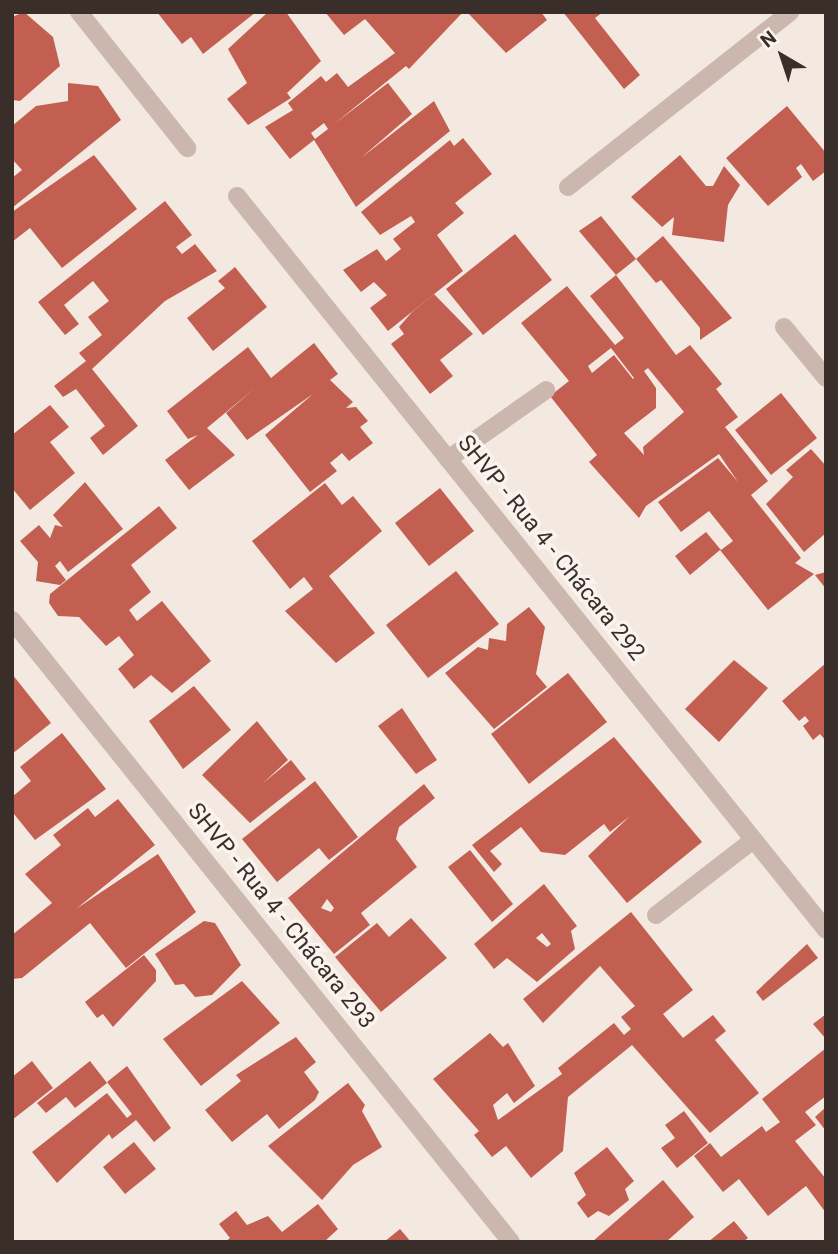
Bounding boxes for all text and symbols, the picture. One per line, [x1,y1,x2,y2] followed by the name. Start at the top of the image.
[747,21,817,91] north arrow
[756,26,781,52] text: N
[452,430,650,666] street label: SHVP - Rua 4 - Chácara 292
[182,798,380,1034] street label: SHVP - Rua 4 - Chácara 293

